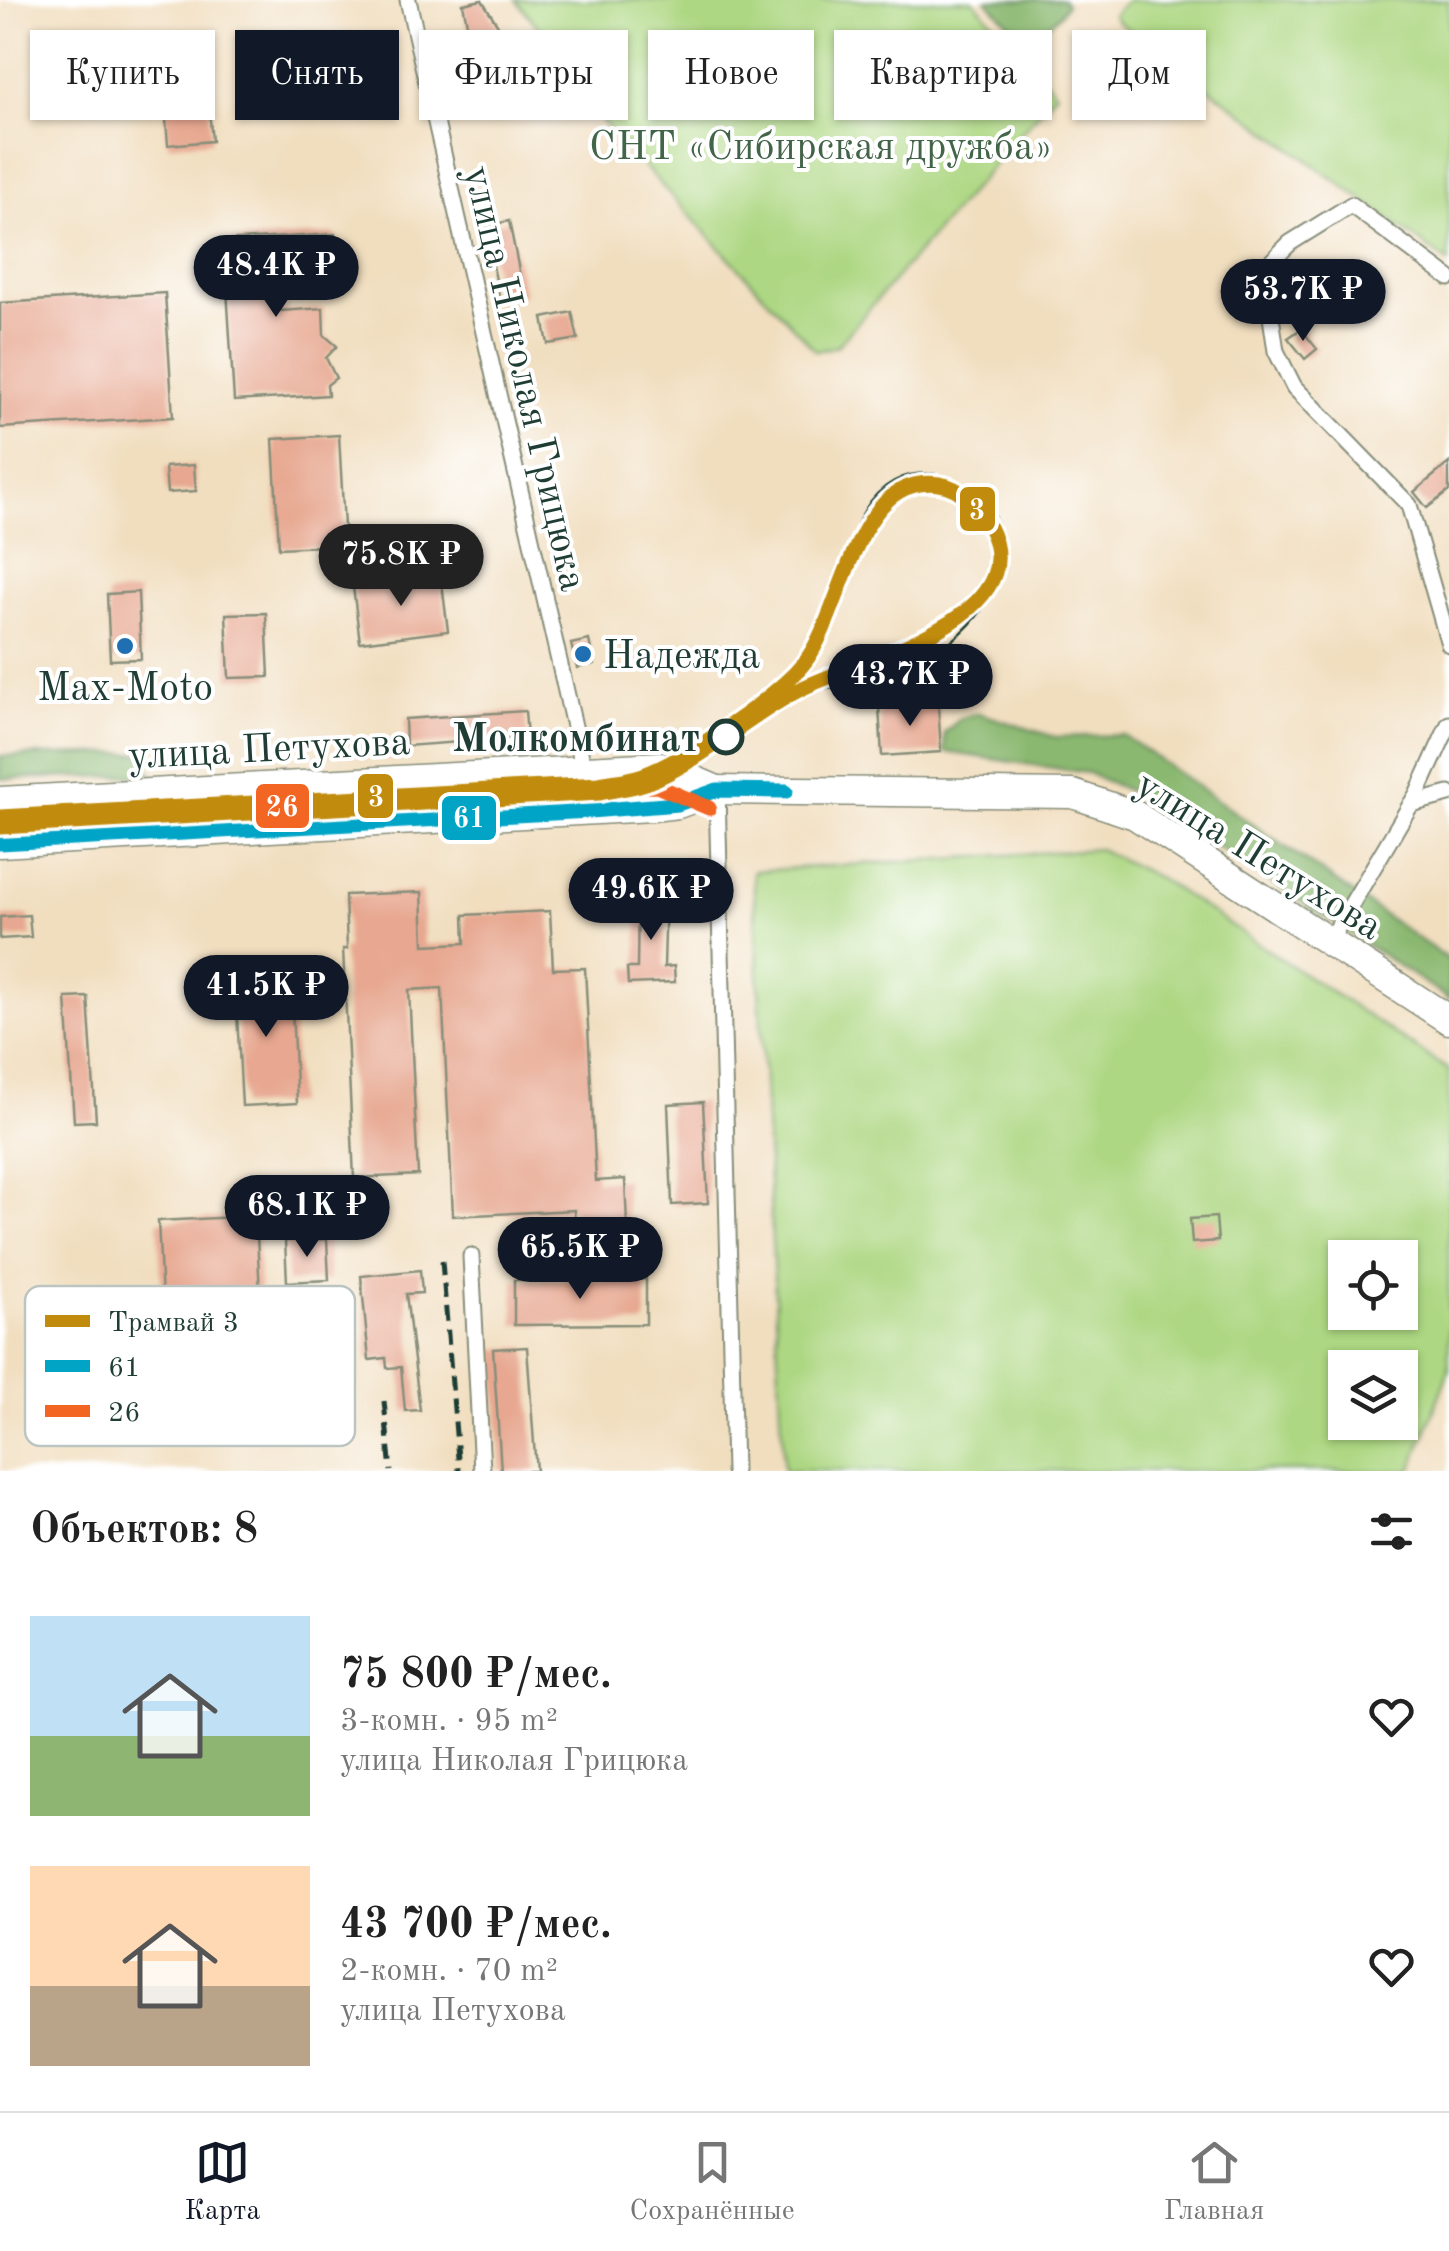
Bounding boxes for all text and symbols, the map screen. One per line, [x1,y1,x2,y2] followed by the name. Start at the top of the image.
[30,30,215,120] chip: Купить
[235,30,399,120] chip: Снять
[419,30,628,120] chip: Фильтры
[648,30,814,120] chip: Новое
[834,30,1052,120] chip: Квартира
[1072,30,1206,120] chip: Дом
[589,129,1053,169] park label: СНТ «Сибирская дружба»
[455,162,592,596] street label: улица Николая Грицюка
[184,235,368,320] pin: 48.4K ₽
[216,251,336,283] text: 48.4K ₽
[1211,259,1395,344] pin: 53.7K ₽
[1243,275,1363,307] text: 53.7K ₽
[958,485,997,533] line badge: 3
[969,498,985,526] text: 3
[309,524,493,609] pin: 75.8K ₽
[341,540,461,572] text: 75.8K ₽
[114,635,136,657] marker: Max-Moto
[603,638,761,678] place label: Надежда
[572,643,594,665] marker: Надежда
[818,644,1002,729] pin: 43.7K ₽
[850,660,970,692] text: 43.7K ₽
[37,670,213,710] place label: Max-Moto
[709,720,743,754] marker: Молкомбинат
[452,721,700,761] place label: Молкомбинат
[127,724,411,778] street label: улица Петухова
[1128,766,1388,949] street label: улица Петухова
[356,772,395,820] line badge: 3
[254,782,311,830] line badge: 26
[368,785,384,813] text: 3
[440,794,498,842] line badge: 61
[266,795,298,823] text: 26
[453,806,485,834] text: 61
[559,858,743,943] pin: 49.6K ₽
[591,874,711,906] text: 49.6K ₽
[174,955,358,1040] pin: 41.5K ₽
[206,971,326,1003] text: 41.5K ₽
[215,1175,399,1260] pin: 68.1K ₽
[247,1191,367,1223] text: 68.1K ₽
[488,1217,672,1302] pin: 65.5K ₽
[520,1233,640,1265] text: 65.5K ₽
[1328,1240,1418,1440] map controls
[1328,1240,1418,1330] button: locate
[25,1286,355,1446] legend
[108,1310,239,1338] text: Трамвай 3
[1328,1350,1418,1440] button: layers
[108,1355,140,1383] text: 61
[108,1400,140,1428] text: 26
[1364,1504,1419,1559] icon: filters
[30,1510,258,1552] text: Объектов: 8
[340,1655,612,1697] text: 75 800 ₽/мес.
[110,1656,230,1776] icon: home
[1364,1689,1419,1744] icon: heart
[340,1706,558,1738] text: 3-комн. · 95 m²
[340,1746,688,1778] text: улица Николая Грицюка
[340,1905,612,1947] text: 43 700 ₽/мес.
[110,1906,230,2026] icon: home
[1364,1939,1419,1994] icon: heart
[340,1956,558,1988] text: 2-комн. · 70 m²
[340,1996,566,2028] text: улица Петухова
[185,2135,260,2230] tab: Карта
[629,2135,795,2230] tab: Сохранённые
[1164,2135,1264,2230] tab: Главная

